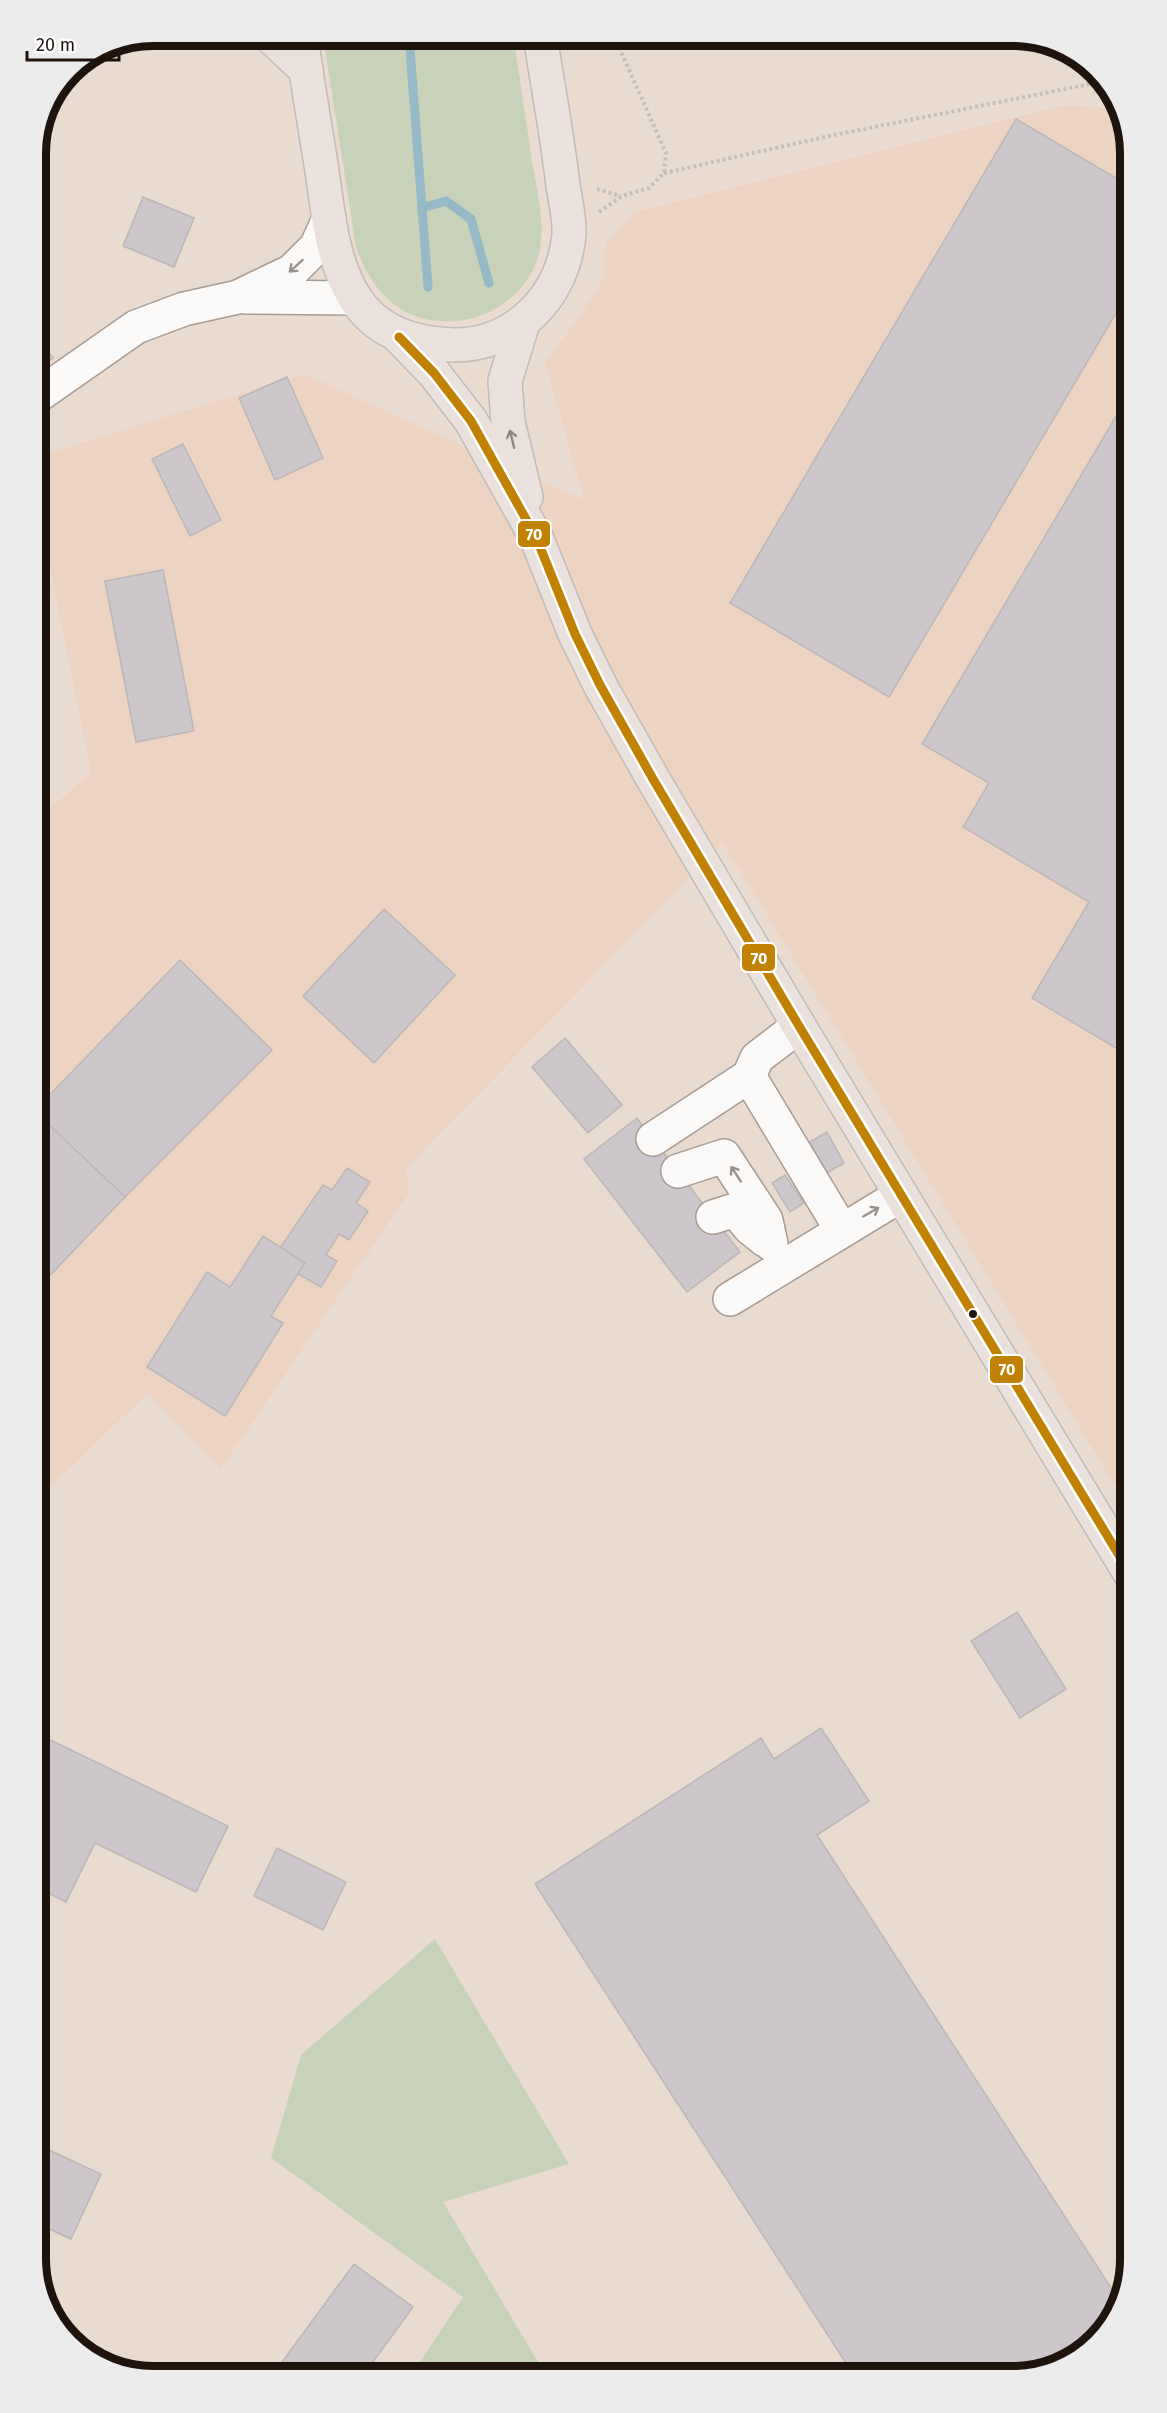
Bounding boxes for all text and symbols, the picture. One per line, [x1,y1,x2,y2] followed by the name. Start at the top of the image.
[27,24,118,62] scale bar
[36,34,75,56] text: 20 m
[289,259,304,273] one-way arrow
[506,430,518,449] one-way arrow
[517,520,551,548] line badge: 70
[526,525,542,544] text: 70
[741,943,776,972] line badge: 70
[751,949,767,968] text: 70
[730,1166,742,1183] one-way arrow
[862,1206,879,1218] one-way arrow
[967,1308,979,1320] unlabelled marker
[989,1355,1024,1384] line badge: 70
[999,1360,1015,1379] text: 70

